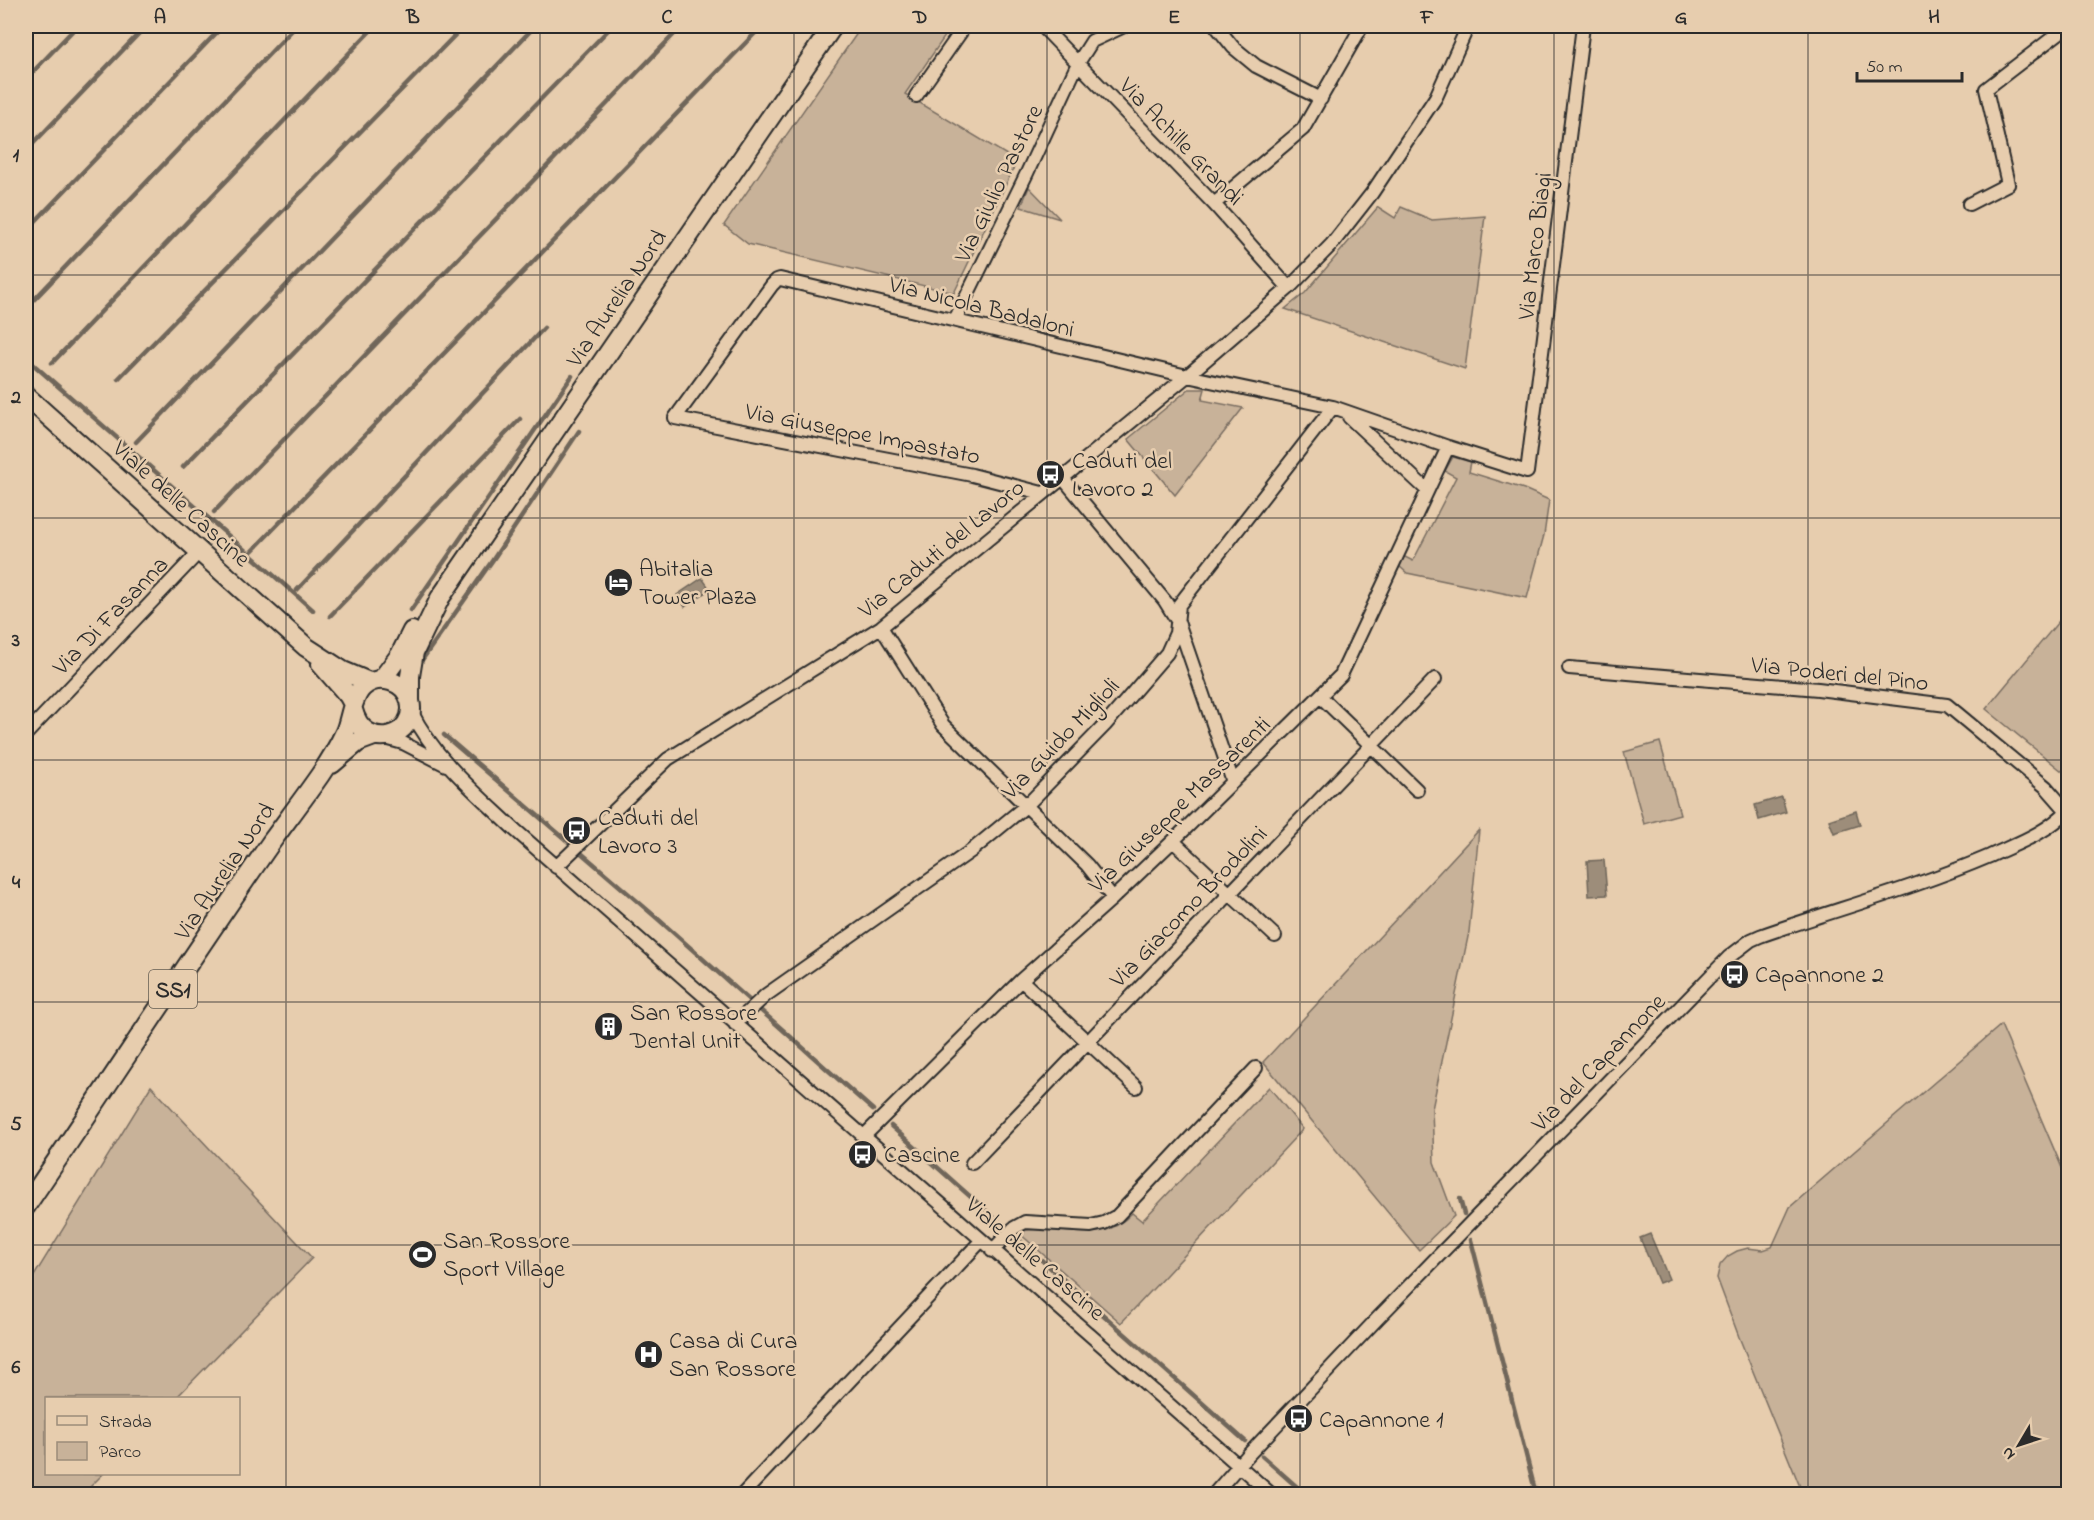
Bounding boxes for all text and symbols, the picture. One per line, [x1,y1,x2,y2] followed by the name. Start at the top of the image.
[154,4,166,33] text: A
[405,4,420,33] text: B
[662,4,673,33] text: C
[912,4,927,33] text: D
[1168,4,1180,33] text: E
[1420,4,1434,33] text: F
[1675,4,1688,33] text: G
[1928,4,1940,33] text: H
[1857,45,1962,83] scale bar
[1866,55,1903,81] text: 50 m
[1109,70,1251,215] street label: Via Achille Grandi
[946,99,1054,270] street label: Via Giulio Pastore
[13,142,20,171] text: 1
[1510,171,1563,323] street label: Via Marco Biagi
[558,223,677,376] street label: Via Aurelia Nord
[884,268,1078,348] street label: Via Nicola Badaloni
[10,384,21,413] text: 2
[741,395,983,475] street label: Via Giuseppe Impastato
[103,432,257,577] street label: Viale delle Cascine
[1072,445,1172,508] place label: Caduti del Lavoro 2
[1035,458,1067,490] bus stop icon: Caduti del Lavoro 2
[851,472,1033,629] street label: Via Caduti del Lavoro
[45,549,178,685] street label: Via Di Fasanna
[639,553,757,616] place label: Abitalia Tower Plaza
[602,566,634,598] hotel icon: Abitalia Tower Plaza
[11,627,20,656] text: 3
[1748,649,1930,702] street label: Via Poderi del Pino
[994,671,1129,809] street label: Via Guido Miglioli
[1081,709,1280,903] street label: Via Giuseppe Massarenti
[166,796,285,949] street label: Via Aurelia Nord
[598,802,698,865] place label: Caduti del Lavoro 3
[561,815,593,847] bus stop icon: Caduti del Lavoro 3
[1102,819,1277,998] street label: Via Giacomo Brodolini
[12,869,21,898] text: 4
[1718,958,1750,990] bus stop icon: Capannone 2
[1755,959,1884,994] place label: Capannone 2
[149,970,197,1008] road number: SS1
[1524,986,1675,1142] street label: Via del Capannone
[629,997,757,1060] place label: San Rossore Dental Unit
[593,1010,625,1042] building icon: San Rossore Dental Unit
[10,1111,22,1140] text: 5
[847,1138,879,1170] bus stop icon: Cascine
[884,1139,960,1174] place label: Cascine
[956,1188,1112,1331] street label: Viale delle Cascine
[443,1225,570,1288] place label: San Rossore Sport Village
[406,1238,438,1270] sports icon: San Rossore Sport Village
[669,1325,797,1388] place label: Casa di Cura San Rossore
[632,1338,664,1370] hospital icon: Casa di Cura San Rossore
[12,1354,21,1383] text: 6
[45,1397,240,1475] legend
[1282,1403,1314,1435] bus stop icon: Capannone 1
[1319,1404,1444,1439] place label: Capannone 1
[99,1410,152,1436] text: Strada
[1989,1415,2049,1475] north arrow
[99,1440,141,1466] text: Parco
[1996,1441,2022,1465] text: N

